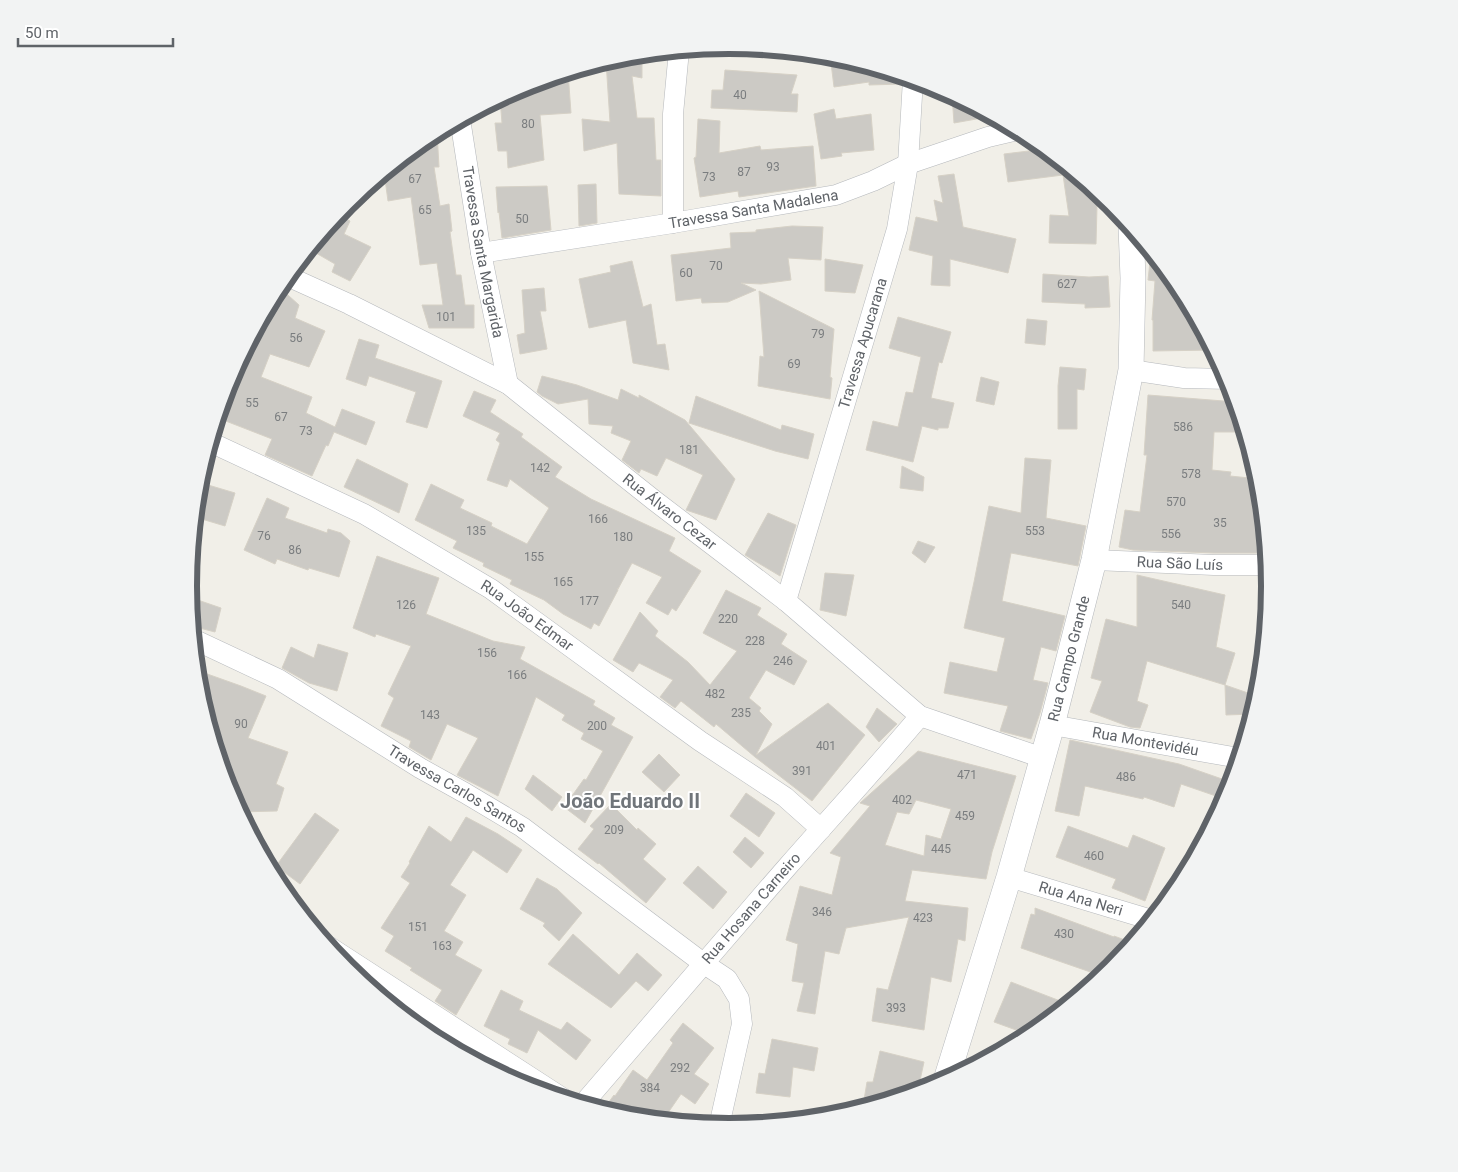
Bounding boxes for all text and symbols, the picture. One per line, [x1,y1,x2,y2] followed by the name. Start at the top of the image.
[18,15,172,47] scale bar
[25,24,59,42] text: 50 m
[733,88,747,102] house number: 40
[521,117,535,131] house number: 80
[766,160,780,174] house number: 93
[459,165,507,340] street label: Travessa Santa Margarida
[737,165,751,179] house number: 87
[702,170,716,184] house number: 73
[408,172,422,186] house number: 67
[667,186,840,233] street label: Travessa Santa Madalena
[418,203,432,217] house number: 65
[515,212,529,226] house number: 50
[709,259,723,273] house number: 70
[679,266,693,280] house number: 60
[835,276,891,411] street label: Travessa Apucarana
[1057,277,1077,291] house number: 627
[436,310,456,324] house number: 101
[811,327,825,341] house number: 79
[289,331,303,345] house number: 56
[787,357,801,371] house number: 69
[245,396,259,410] house number: 55
[274,410,288,424] house number: 67
[1173,420,1193,434] house number: 586
[299,424,313,438] house number: 73
[679,443,699,457] house number: 181
[530,461,550,475] house number: 142
[1181,467,1201,481] house number: 578
[619,470,720,554] street label: Rua Álvaro Cezar
[1166,495,1186,509] house number: 570
[588,512,608,526] house number: 166
[1213,516,1227,530] house number: 35
[466,524,486,538] house number: 135
[1025,524,1045,538] house number: 553
[1161,527,1181,541] house number: 556
[257,529,271,543] house number: 76
[613,530,633,544] house number: 180
[288,543,302,557] house number: 86
[524,550,544,564] house number: 155
[1136,553,1223,574] street label: Rua São Luís
[553,575,573,589] house number: 165
[477,576,577,655] street label: Rua João Edmar
[579,594,599,608] house number: 177
[1044,594,1094,723] street label: Rua Campo Grande
[396,598,416,612] house number: 126
[1171,598,1191,612] house number: 540
[718,612,738,626] house number: 220
[745,634,765,648] house number: 228
[477,646,497,660] house number: 156
[773,654,793,668] house number: 246
[507,668,527,682] house number: 166
[705,687,725,701] house number: 482
[731,706,751,720] house number: 235
[420,708,440,722] house number: 143
[234,717,248,731] house number: 90
[587,719,607,733] house number: 200
[1091,723,1200,760] street label: Rua Montevidéu
[816,739,836,753] house number: 401
[385,741,529,836] street label: Travessa Carlos Santos
[792,764,812,778] house number: 391
[957,768,977,782] house number: 471
[1116,770,1136,784] house number: 486
[560,789,700,813] district label: João Eduardo II
[892,793,912,807] house number: 402
[955,809,975,823] house number: 459
[604,823,624,837] house number: 209
[931,842,951,856] house number: 445
[698,849,804,968] street label: Rua Hosana Carneiro
[1084,849,1104,863] house number: 460
[1037,877,1125,920] street label: Rua Ana Neri
[812,905,832,919] house number: 346
[913,911,933,925] house number: 423
[408,920,428,934] house number: 151
[1054,927,1074,941] house number: 430
[432,939,452,953] house number: 163
[886,1001,906,1015] house number: 393
[670,1061,690,1075] house number: 292
[640,1081,660,1095] house number: 384

